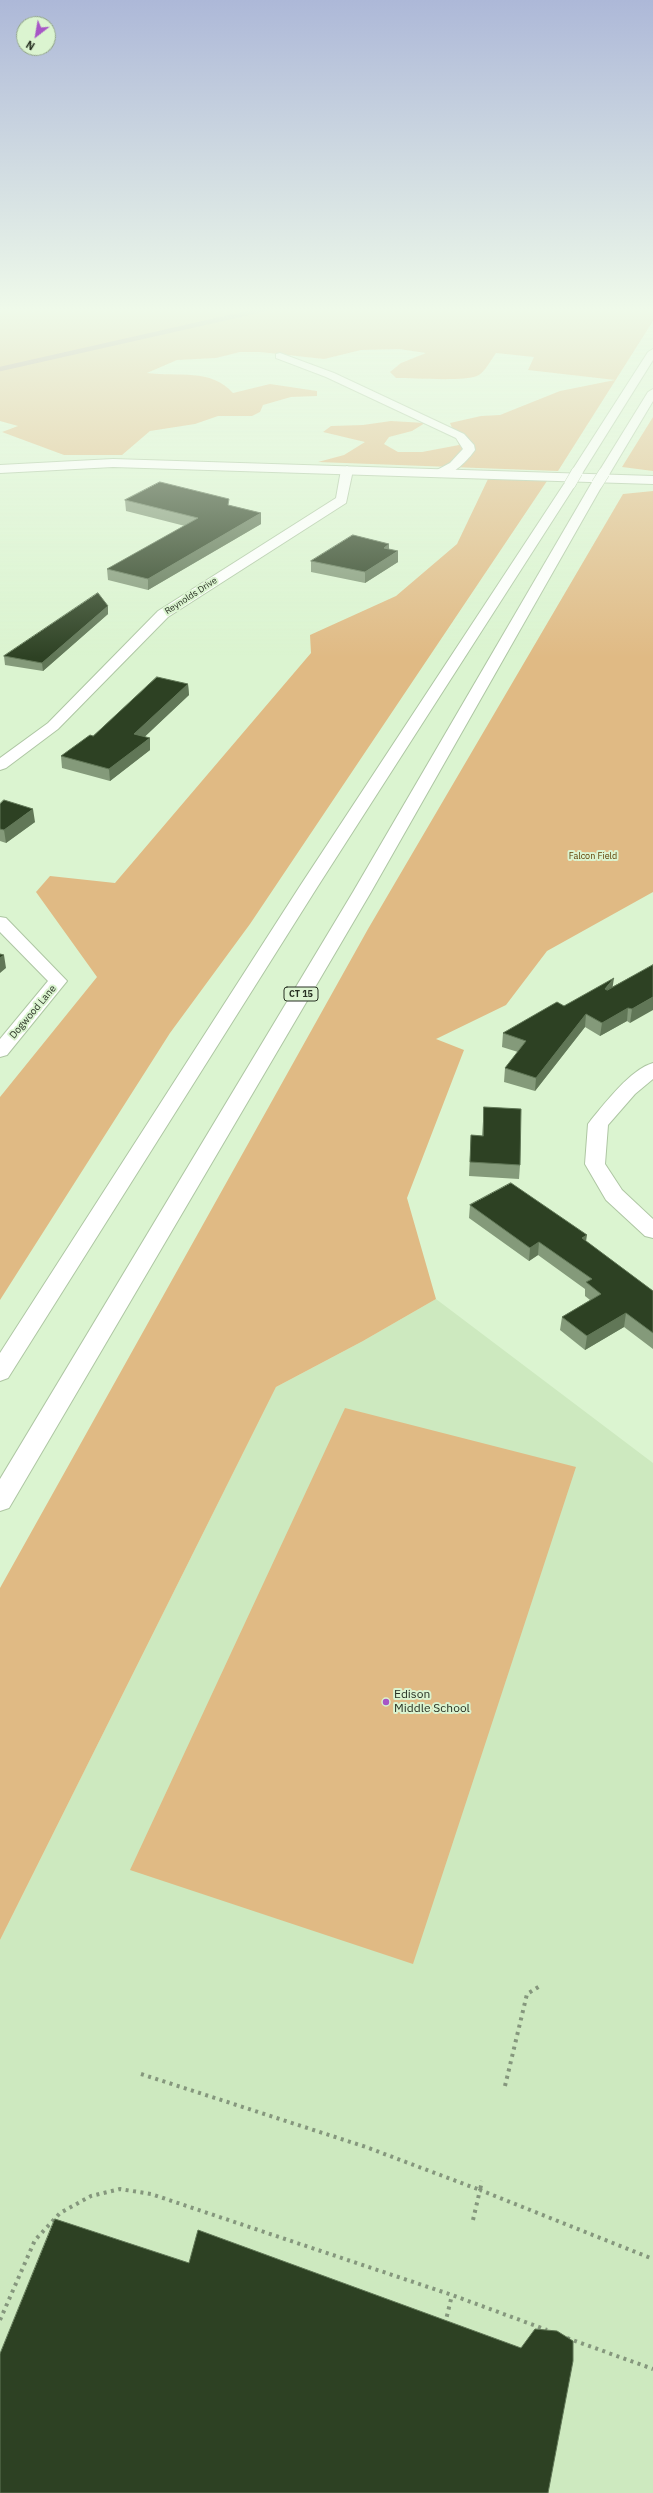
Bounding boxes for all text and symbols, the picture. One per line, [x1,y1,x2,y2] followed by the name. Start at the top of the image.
[16,16,56,56] north arrow
[23,37,37,53] text: N
[163,575,219,617] street label: Reynolds Drive
[569,851,617,861] park label: Falcon Field
[7,983,59,1041] street label: Dogwood Lane
[284,987,318,1001] road number: CT 15
[394,1688,470,1716] place label: Edison Middle School
[381,1697,391,1707] marker: Edison Middle School

